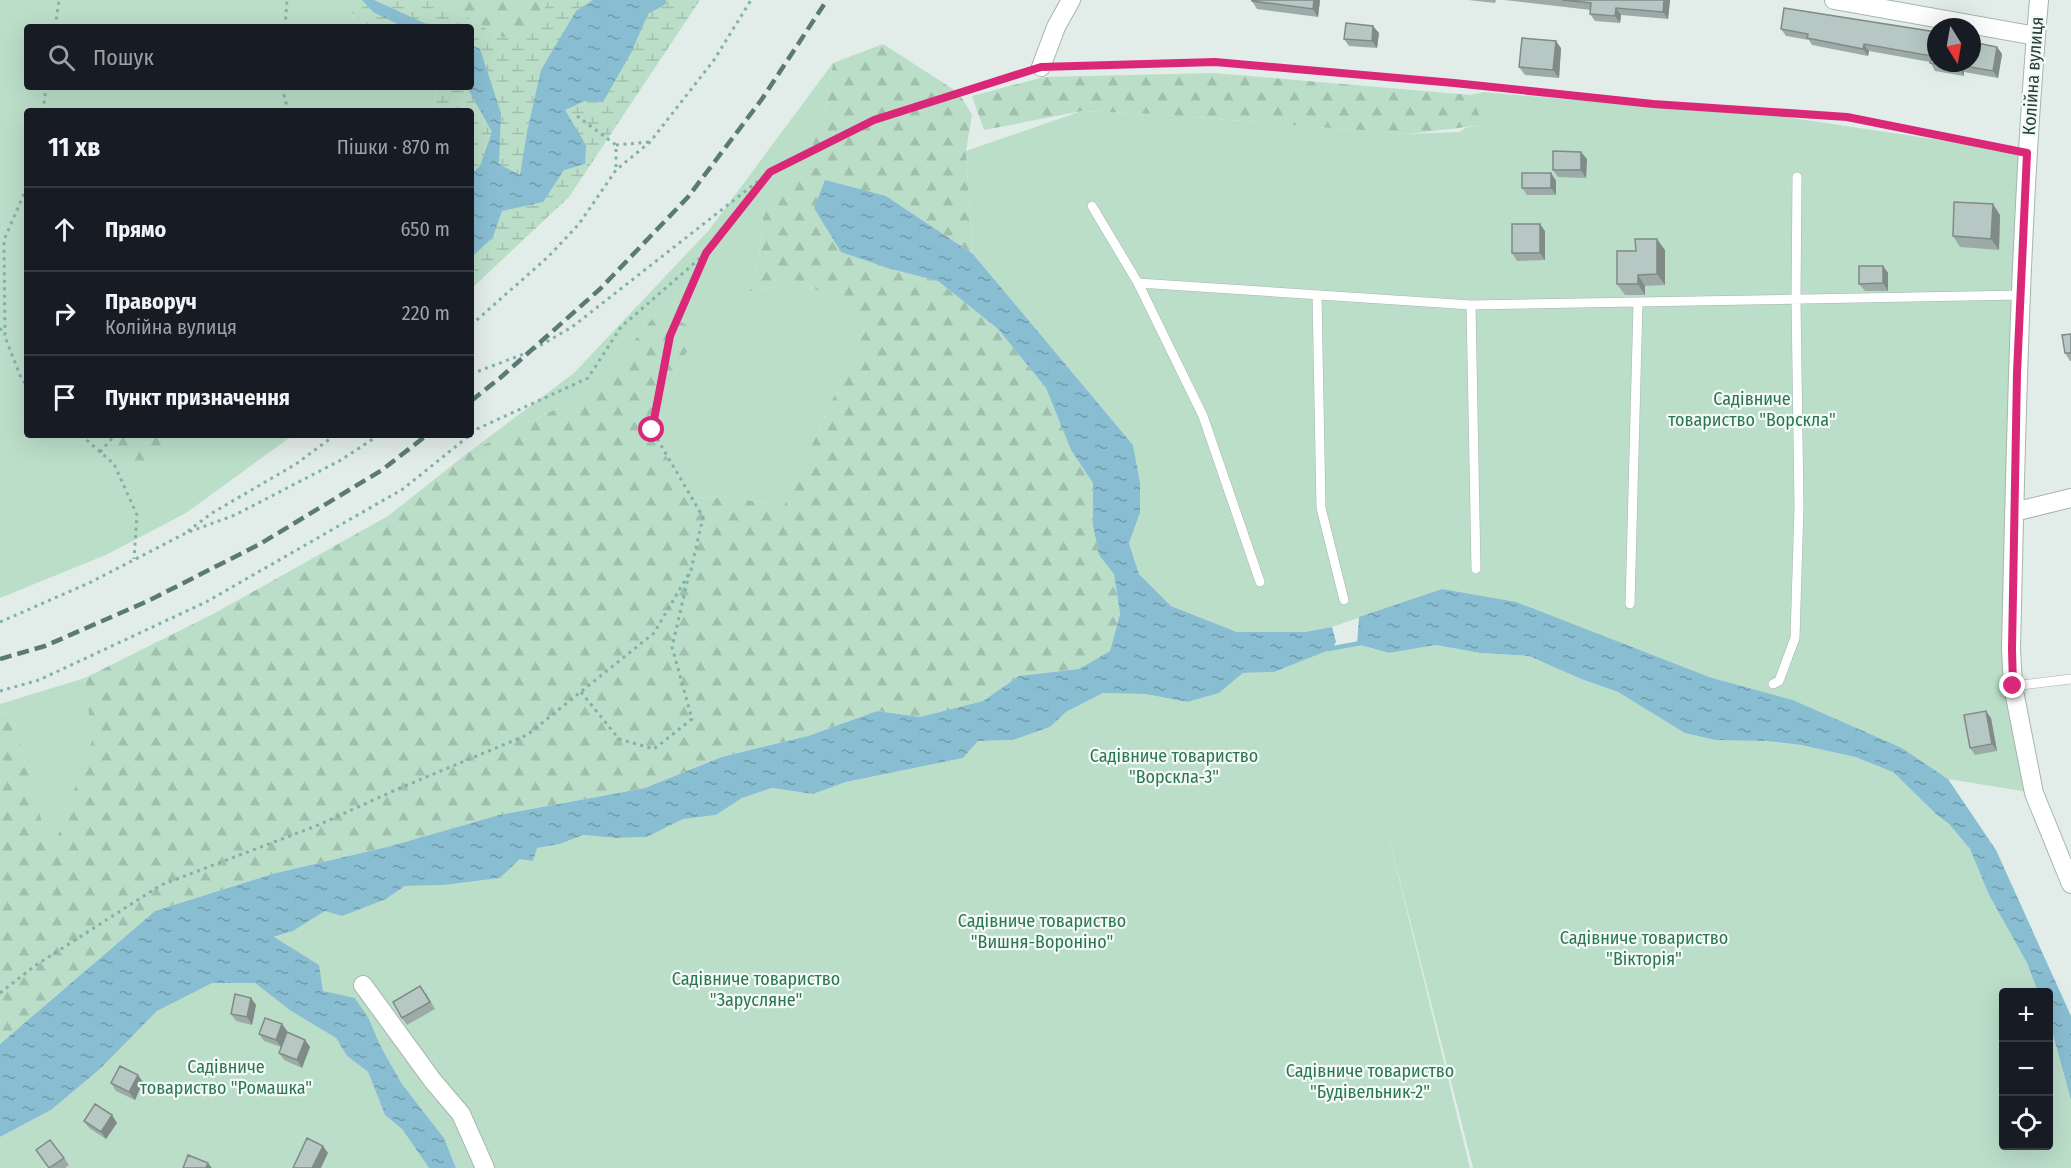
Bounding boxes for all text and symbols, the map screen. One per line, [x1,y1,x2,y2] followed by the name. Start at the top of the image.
[2018,16,2048,136] street label: Колійна вулиця
[1927,18,1981,72] north arrow
[24,24,474,90] search box
[45,41,78,74] icon: search
[93,44,154,71] text: Пошук
[48,132,100,163] text: 11 хв
[337,135,450,159] text: Пішки · 870 m
[48,213,81,246] icon: ahead
[105,216,166,243] text: Прямо
[401,217,450,241] text: 650 m
[105,288,197,315] text: Праворуч
[48,297,81,330] icon: right
[402,301,450,325] text: 220 m
[105,315,237,339] text: Колійна вулиця
[48,381,81,414] icon: arrive
[105,384,290,411] text: Пункт призначення
[1668,388,1836,431] park label: Садівниче товариство "Ворскла"
[638,416,664,442] route start
[1999,672,2025,698] route end
[1090,745,1258,788] park label: Садівниче товариство "Ворскла-3"
[958,910,1126,953] park label: Садівниче товариство "Вишня-Вороніно"
[1560,927,1728,970] park label: Садівниче товариство "Вікторія"
[672,968,840,1011] park label: Садівниче товариство "Зарусляне"
[1999,988,2053,1150] map controls
[1999,988,2053,1042] button: +
[1999,1042,2053,1096] button: −
[140,1056,312,1099] park label: Садівниче товариство "Ромашка"
[1286,1060,1454,1103] park label: Садівниче товариство "Будівельник-2"
[1999,1096,2053,1150] button: locate

